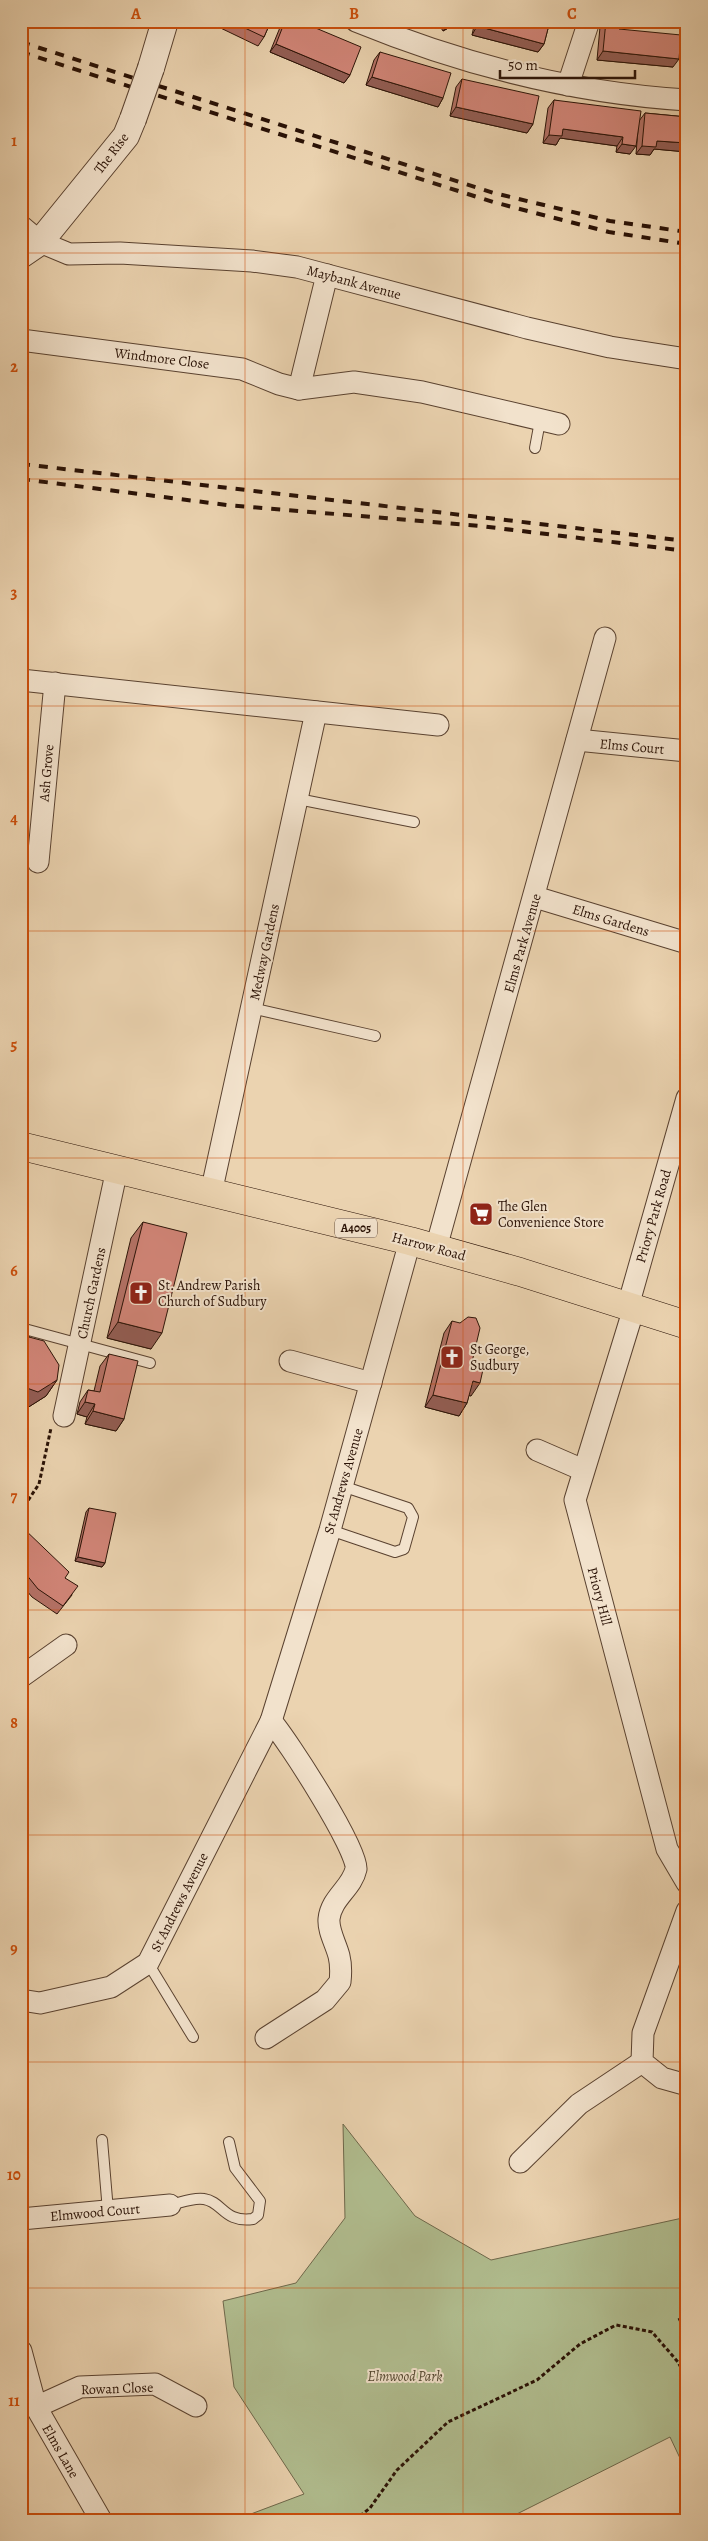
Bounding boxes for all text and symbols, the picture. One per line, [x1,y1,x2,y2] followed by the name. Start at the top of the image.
[130,3,142,25] text: A
[349,3,359,25] text: B
[567,3,577,25] text: C
[500,48,636,80] scale bar
[508,55,538,75] text: 50 m
[90,129,133,178] street label: The Rise
[11,130,17,152] text: 1
[305,261,403,304] street label: Maybank Avenue
[112,343,211,374] street label: Windmore Close
[10,356,18,378] text: 2
[11,582,18,604] text: 3
[599,734,665,759] street label: Elms Court
[34,744,58,803] street label: Ash Grove
[10,808,18,830] text: 4
[499,891,546,995] street label: Elms Park Avenue
[570,900,652,941] street label: Elms Gardens
[245,902,284,1002] street label: Medway Gardens
[11,1034,18,1056] text: 5
[631,1167,676,1265] street label: Priory Park Road
[498,1197,604,1232] place label: The Glen Convenience Store
[468,1201,494,1227] supermarket icon: The Glen Convenience Store
[335,1218,377,1238] road number: A4005
[390,1227,468,1266] street label: Harrow Road
[73,1246,110,1341] street label: Church Gardens
[10,1260,18,1282] text: 6
[158,1276,267,1311] place label: St. Andrew Parish Church of Sudbury
[128,1280,154,1306] church icon: St. Andrew Parish Church of Sudbury
[470,1340,529,1375] place label: St George, Sudbury
[439,1344,465,1370] church icon: St George, Sudbury
[319,1426,368,1536] street label: St Andrews Avenue
[11,1486,18,1508] text: 7
[583,1565,617,1628] street label: Priory Hill
[10,1712,18,1734] text: 8
[146,1849,213,1955] street label: St Andrews Avenue
[10,1938,18,1960] text: 9
[7,2164,21,2186] text: 10
[49,2199,141,2226] street label: Elmwood Court
[368,2367,442,2386] park label: Elmwood Park
[80,2378,154,2399] street label: Rowan Close
[8,2390,20,2412] text: 11
[38,2421,84,2482] street label: Elms Lane

